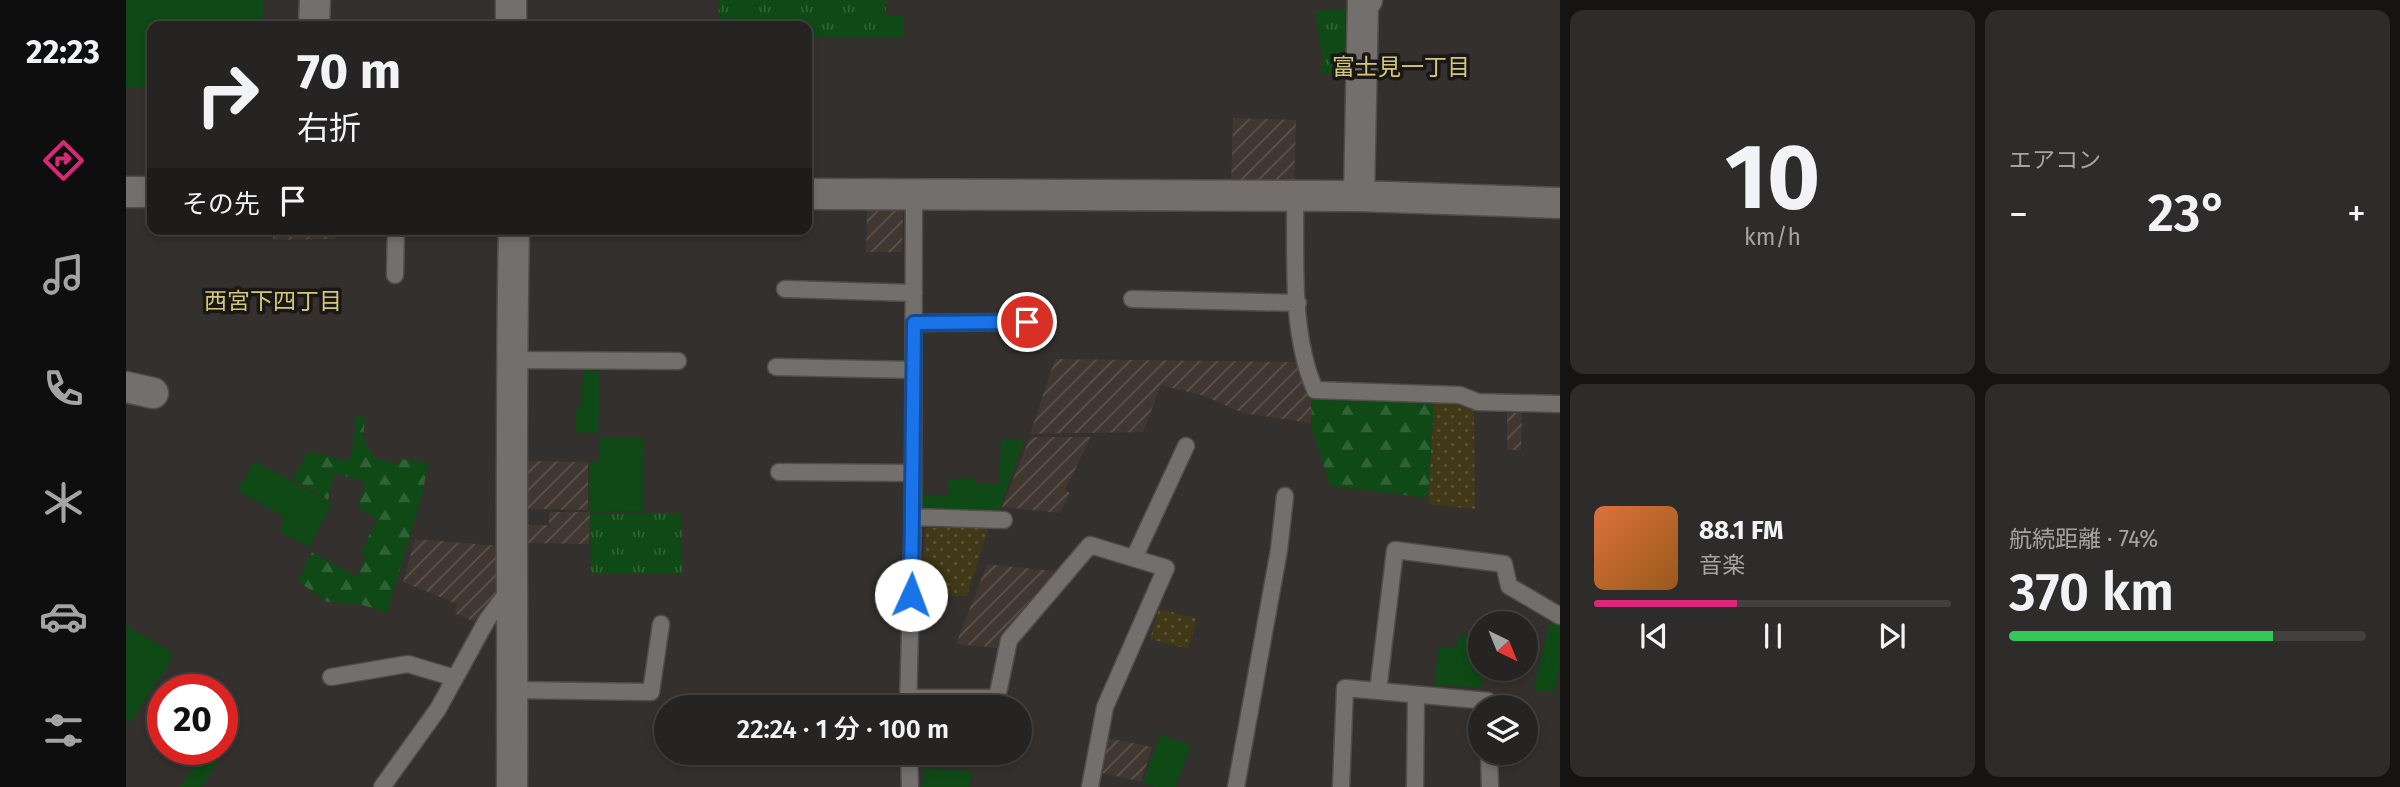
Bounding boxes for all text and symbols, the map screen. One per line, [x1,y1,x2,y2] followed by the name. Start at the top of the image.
[26,33,100,71] text: 22:23
[297,42,401,101] text: 70 m
[182,49,273,140] icon: right
[1332,53,1470,81] district label: 富士見一丁目
[297,109,361,147] text: 右折
[1725,123,1820,232] text: 10
[39,136,88,185] icon: directions
[2009,146,2101,174] text: エアコン
[274,182,312,220] icon: arrive
[2147,182,2228,245] text: 23°
[182,189,260,220] text: その先
[2009,191,2028,237] text: −
[2347,191,2366,237] text: +
[1744,223,1801,251] text: km/h
[39,250,88,299] icon: music
[204,287,342,315] district label: 西宮下四丁目
[997,292,1057,352] pin
[1008,303,1046,341] icon: arrive
[39,364,88,413] icon: phone
[39,478,88,527] icon: climate
[1699,515,1784,546] text: 88.1 FM
[2009,525,2158,553] text: 航続距離 · 74%
[1699,551,1745,579] text: 音楽
[874,558,948,632] position arrow
[2009,561,2174,624] text: 370 km
[39,592,88,641] icon: car
[1468,611,1538,681] north arrow
[1468,611,1538,765] map controls
[1635,617,1673,655] icon: previous
[1754,617,1792,655] icon: pause
[1873,617,1911,655] icon: next
[147,674,238,765] speed limit sign: 20
[1468,695,1538,765] button: layers
[39,706,88,755] icon: filters
[737,714,949,745] text: 22:24 · 1 分 · 100 m

